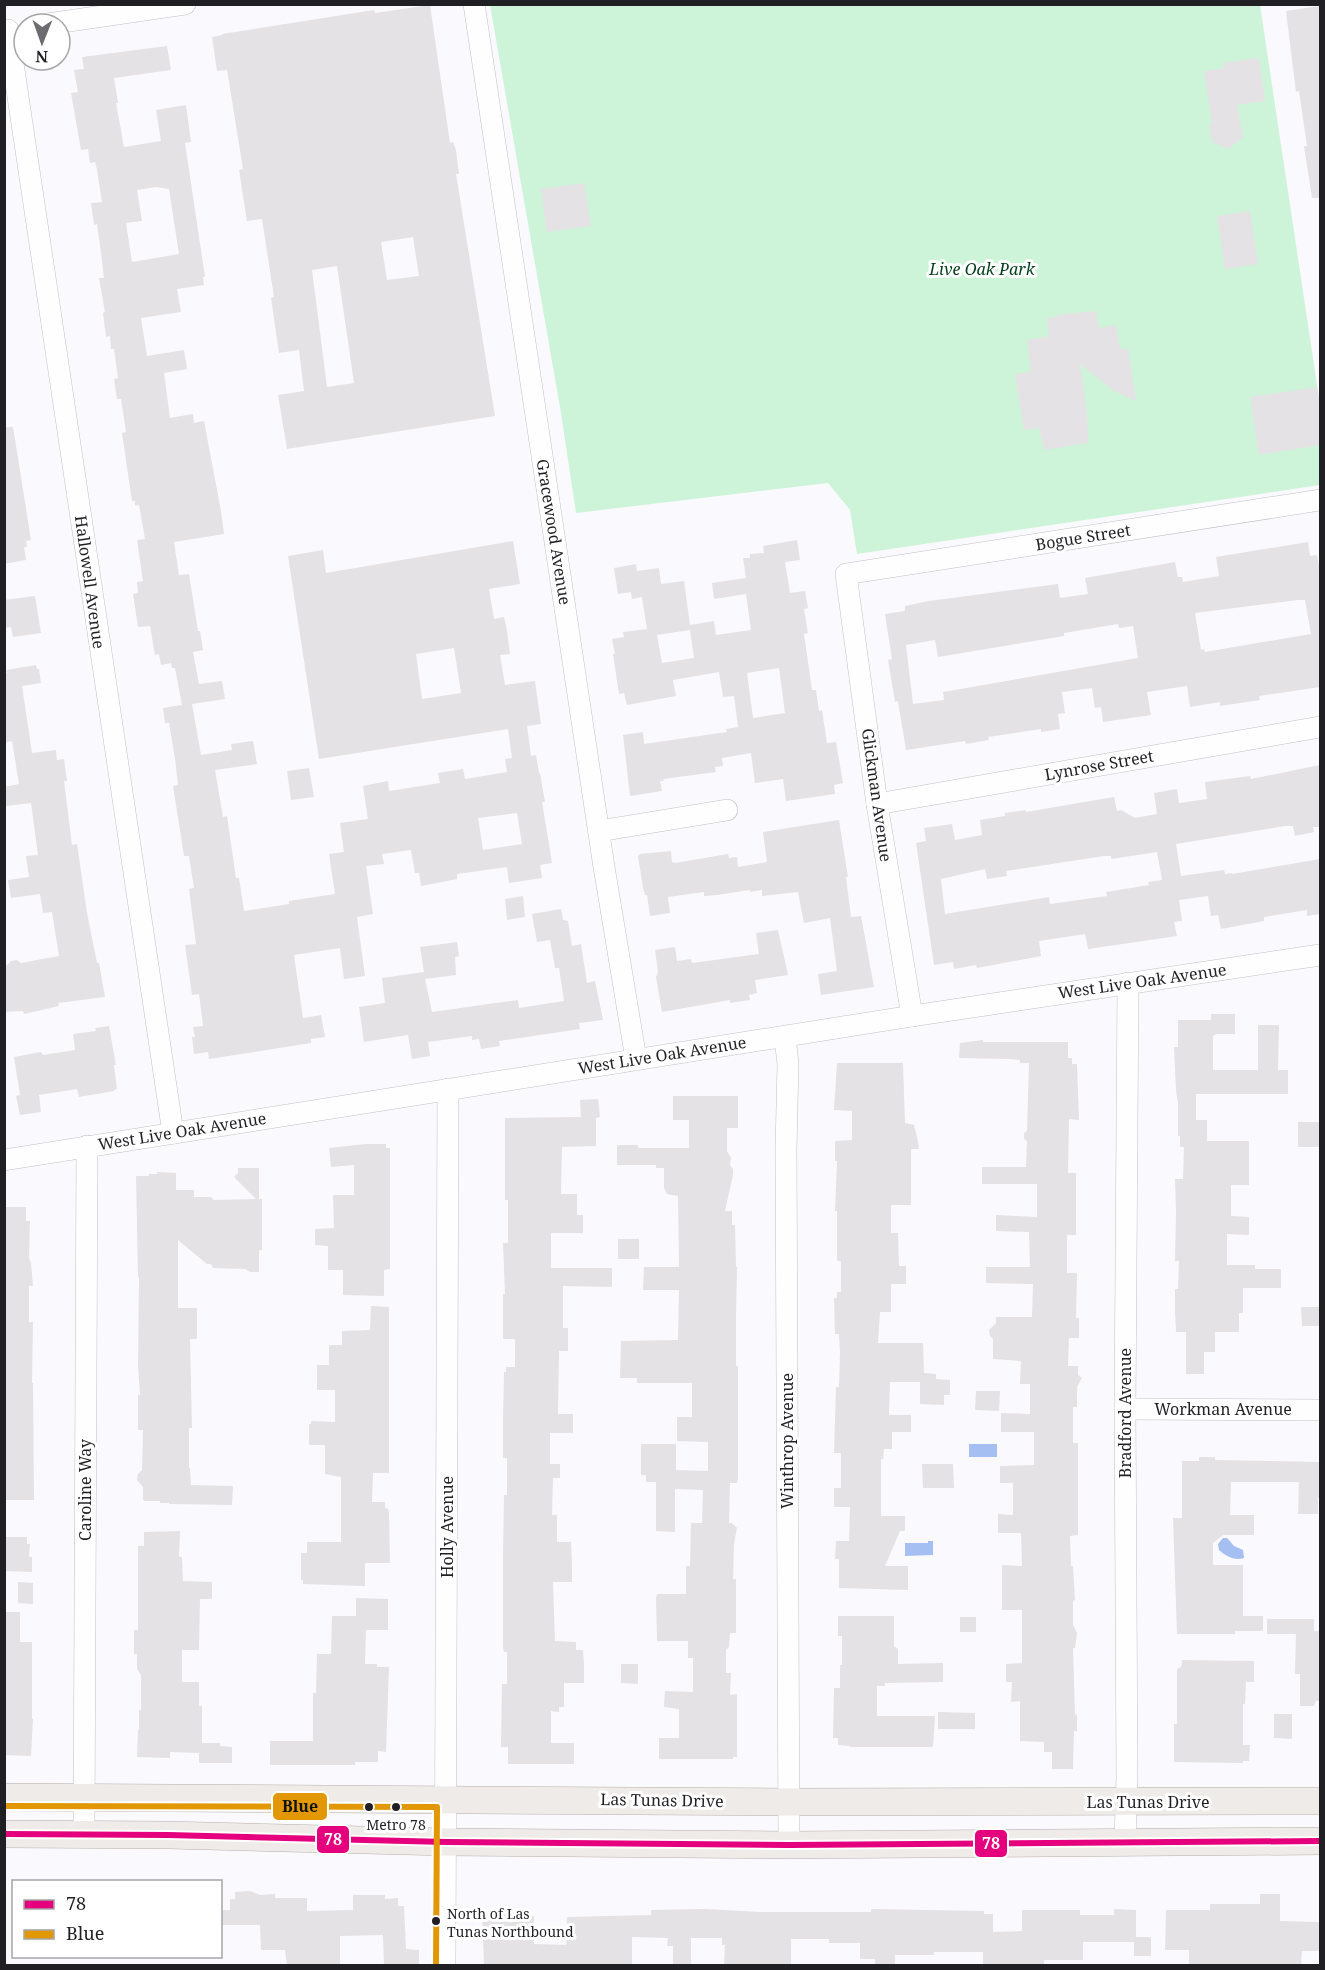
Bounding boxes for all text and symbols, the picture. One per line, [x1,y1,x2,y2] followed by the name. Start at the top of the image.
[12,12,72,72] north arrow
[35,46,48,68] text: N
[928,258,1036,280] park label: Live Oak Park
[532,457,576,607] street label: Gracewood Avenue
[70,514,110,650] street label: Hallowell Avenue
[1034,519,1132,555] street label: Bogue Street
[857,727,897,863] street label: Glickman Avenue
[1043,745,1156,785] street label: Lynrose Street
[1056,958,1228,1004] street label: West Live Oak Avenue
[576,1031,748,1079] street label: West Live Oak Avenue
[96,1107,268,1155] street label: West Live Oak Avenue
[1114,1348,1136,1478] street label: Bradford Avenue
[776,1373,798,1509] street label: Winthrop Avenue
[1154,1398,1292,1420] street label: Workman Avenue
[74,1438,96,1541] street label: Caroline Way
[436,1476,458,1578] street label: Holly Avenue
[600,1788,724,1812] street label: Las Tunas Drive
[1086,1791,1210,1813] street label: Las Tunas Drive
[272,1792,328,1821] line badge: Blue
[282,1795,318,1817] text: Blue
[363,1801,375,1813] unlabelled marker
[390,1801,402,1813] marker: Metro 78
[366,1815,426,1834] place label: Metro 78
[316,1825,350,1854] line badge: 78
[324,1828,342,1850] text: 78
[974,1829,1008,1858] line badge: 78
[982,1832,1000,1854] text: 78
[12,1880,222,1958] legend
[66,1891,86,1915] text: 78
[447,1904,574,1941] place label: North of Las Tunas Northbound
[430,1915,442,1927] marker: North of Las Tunas Northbound
[66,1921,104,1945] text: Blue

